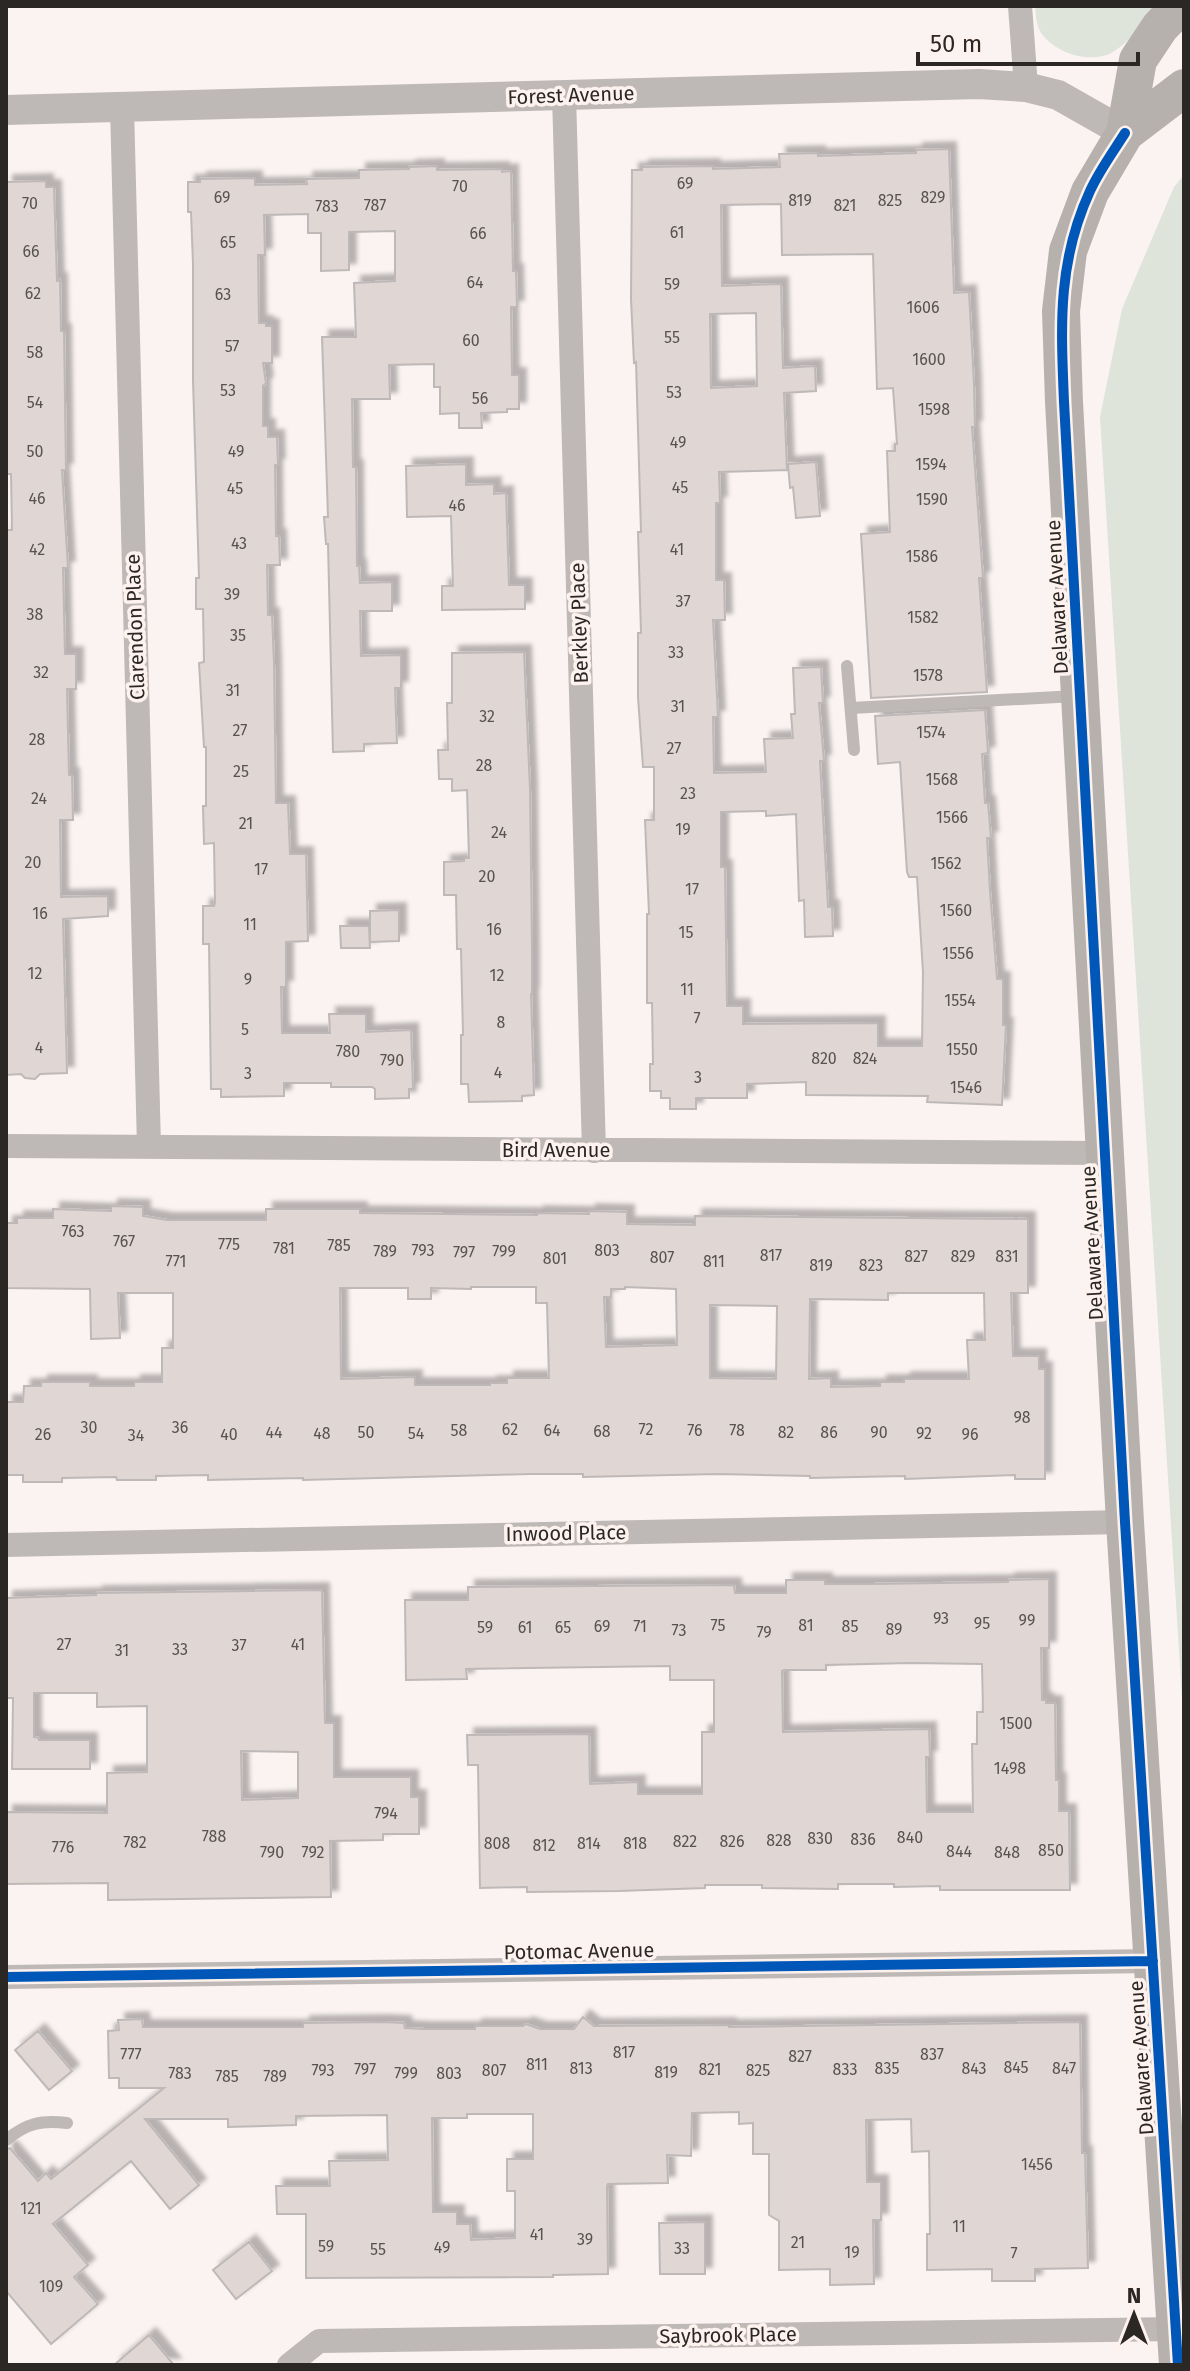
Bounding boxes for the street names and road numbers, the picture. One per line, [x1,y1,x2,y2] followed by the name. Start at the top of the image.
[507,81,635,109] street label: Forest Avenue
[1041,519,1073,675] street label: Delaware Avenue
[120,554,150,700] street label: Clarendon Place
[565,562,593,684] street label: Berkley Place
[502,1138,610,1162] street label: Bird Avenue
[1076,1165,1108,1321] street label: Delaware Avenue
[505,1520,627,1546] street label: Inwood Place
[504,1938,654,1964] street label: Potomac Avenue
[1124,1980,1158,2136] street label: Delaware Avenue
[659,2322,797,2348] street label: Saybrook Place

